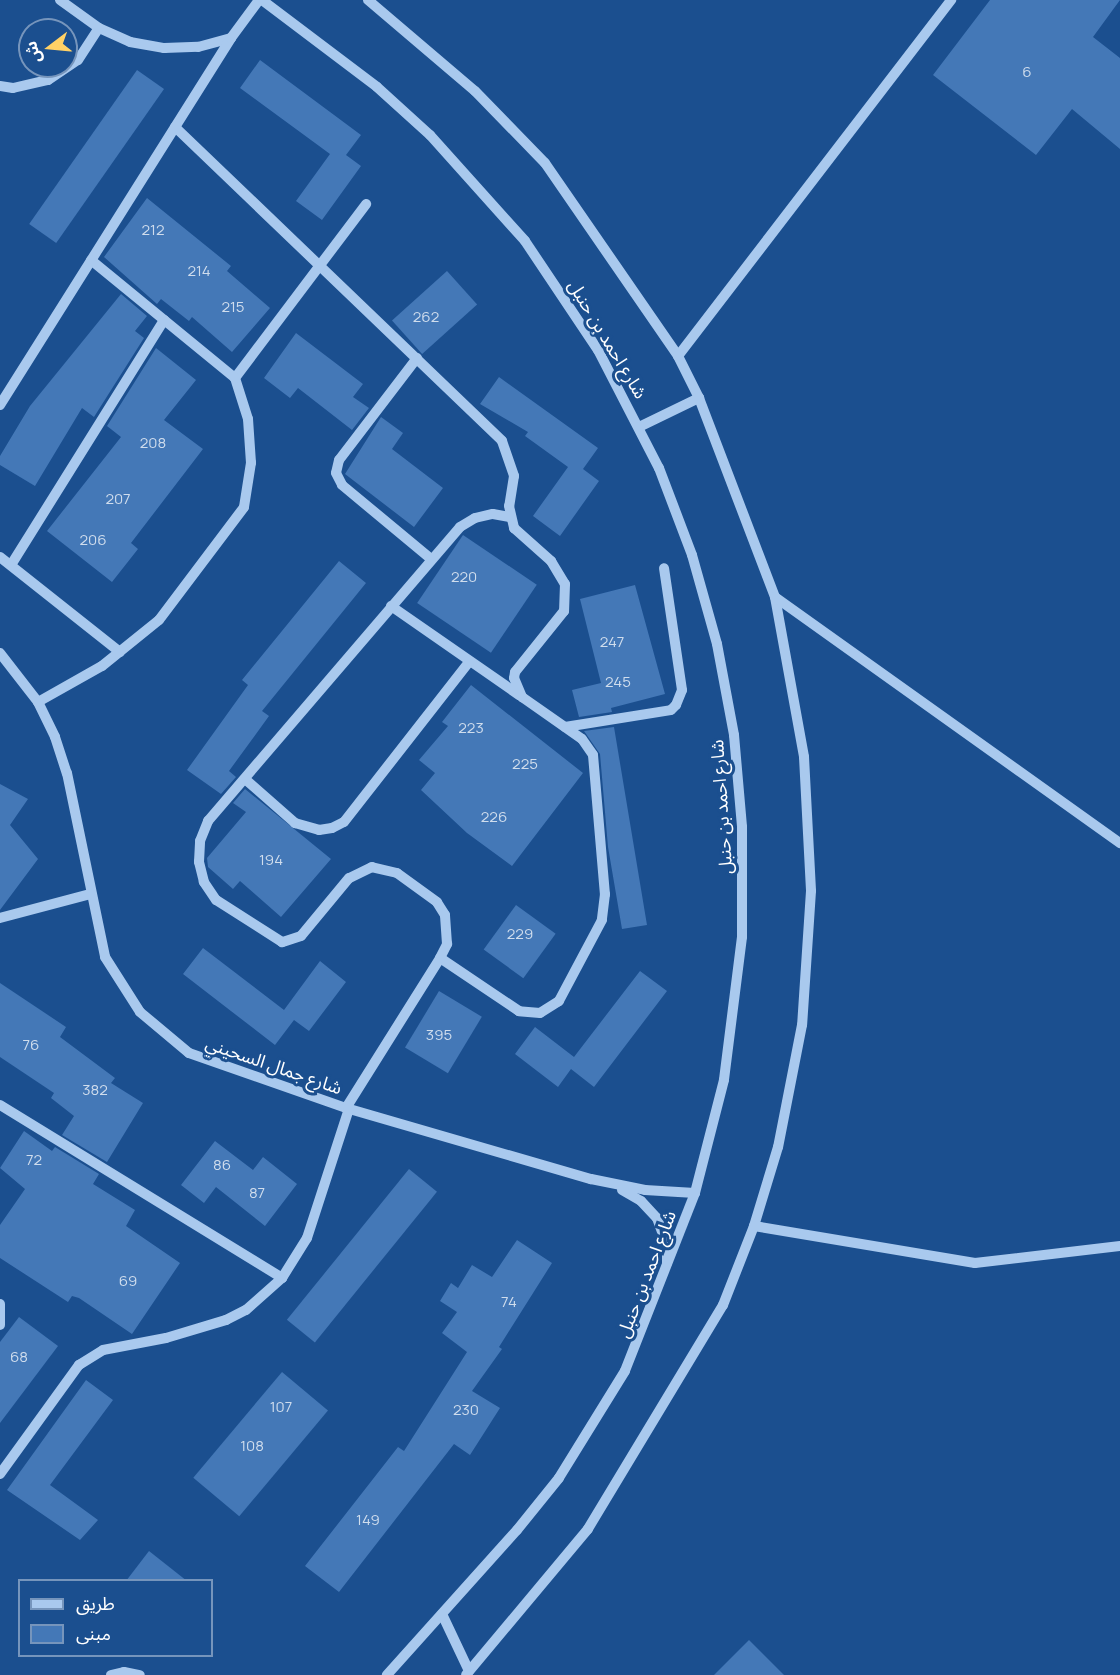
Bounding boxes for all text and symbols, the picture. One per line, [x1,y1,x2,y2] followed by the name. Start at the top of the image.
[18,18,78,78] north arrow
[19,39,46,66] text: ش
[1022,63,1032,81] house number: 6
[142,221,164,239] house number: 212
[187,262,211,280] house number: 214
[564,276,652,402] street label: شارع احمد بن حنبل
[221,298,245,316] house number: 215
[413,308,439,326] house number: 262
[140,434,166,452] house number: 208
[105,490,131,508] house number: 207
[79,531,107,549] house number: 206
[451,568,477,586] house number: 220
[600,633,624,651] house number: 247
[605,673,631,691] house number: 245
[458,719,484,737] house number: 223
[706,739,736,875] street label: شارع احمد بن حنبل
[512,755,538,773] house number: 225
[481,808,507,826] house number: 226
[259,851,283,869] house number: 194
[507,925,533,943] house number: 229
[426,1026,452,1044] house number: 395
[203,1032,345,1098] street label: شارع جمال السحيني
[23,1036,39,1054] house number: 76
[82,1081,108,1099] house number: 382
[26,1151,42,1169] house number: 72
[213,1156,231,1174] house number: 86
[249,1184,265,1202] house number: 87
[612,1207,680,1341] street label: شارع احمد بن حنبل
[119,1272,137,1290] house number: 69
[501,1293,517,1311] house number: 74
[10,1348,28,1366] house number: 68
[270,1398,292,1416] house number: 107
[453,1401,479,1419] house number: 230
[240,1437,264,1455] house number: 108
[356,1511,380,1529] house number: 149
[18,1579,213,1657] legend
[76,1591,115,1615] text: طريق
[76,1621,111,1645] text: مبنى

